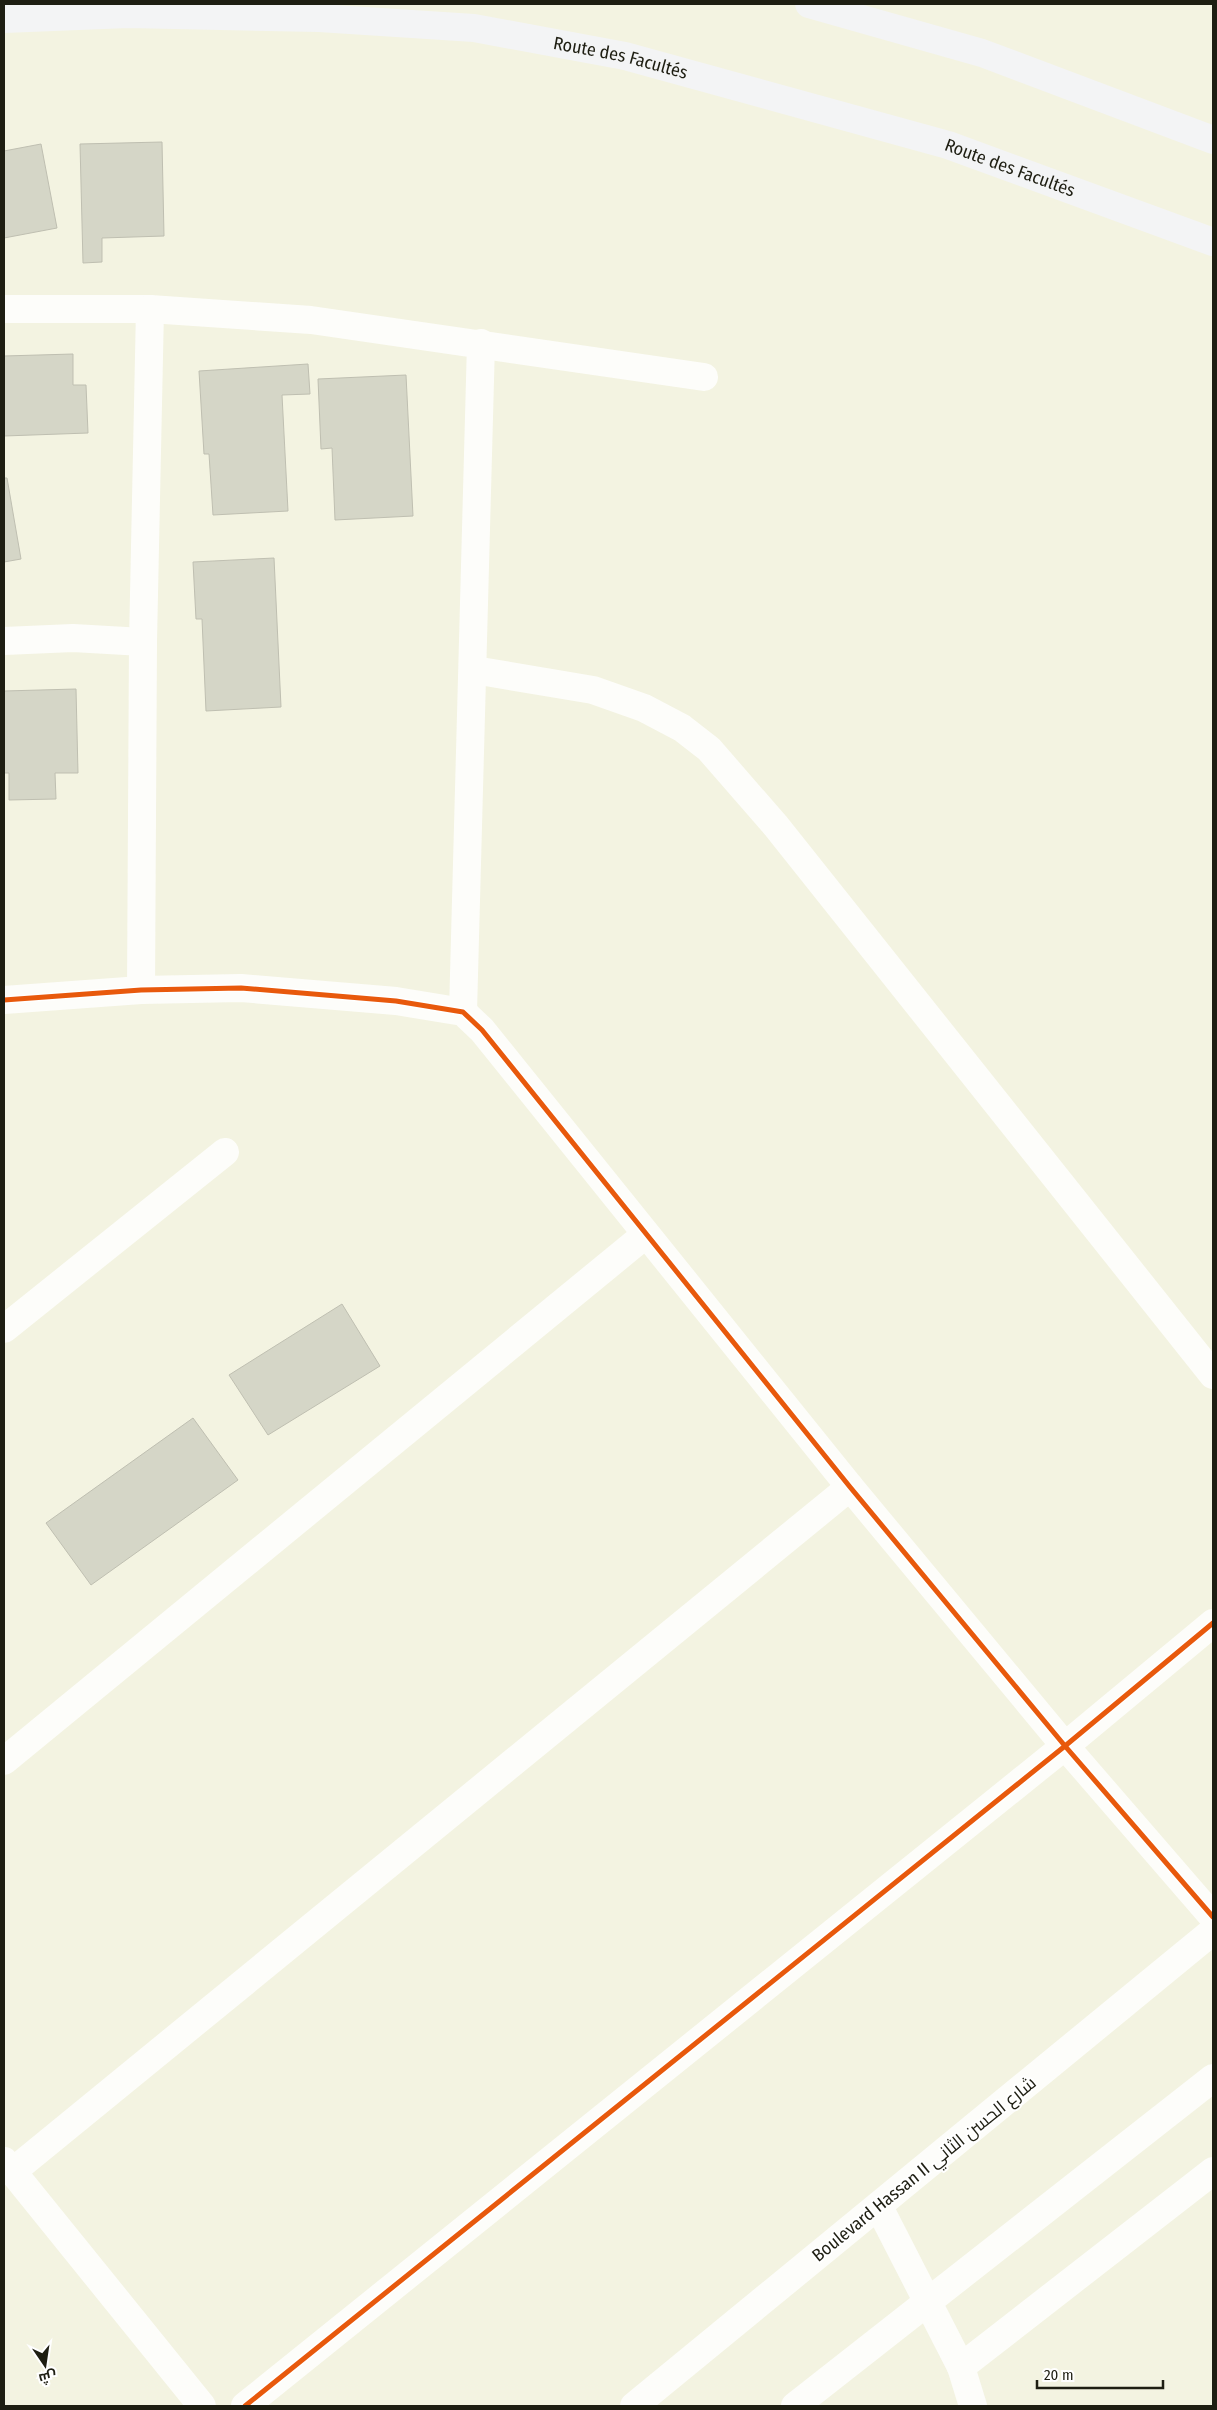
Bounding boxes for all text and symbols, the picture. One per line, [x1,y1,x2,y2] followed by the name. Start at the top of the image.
[552,32,691,84] street label: Route des Facultés
[942,134,1078,202] street label: Route des Facultés
[807,2072,1042,2269] street label: Boulevard Hassan II شارع الحسن الثاني
[20,2340,70,2390] north arrow
[1037,2358,1163,2390] scale bar
[1044,2366,1074,2384] text: 20 m
[37,2367,58,2387] text: ش

